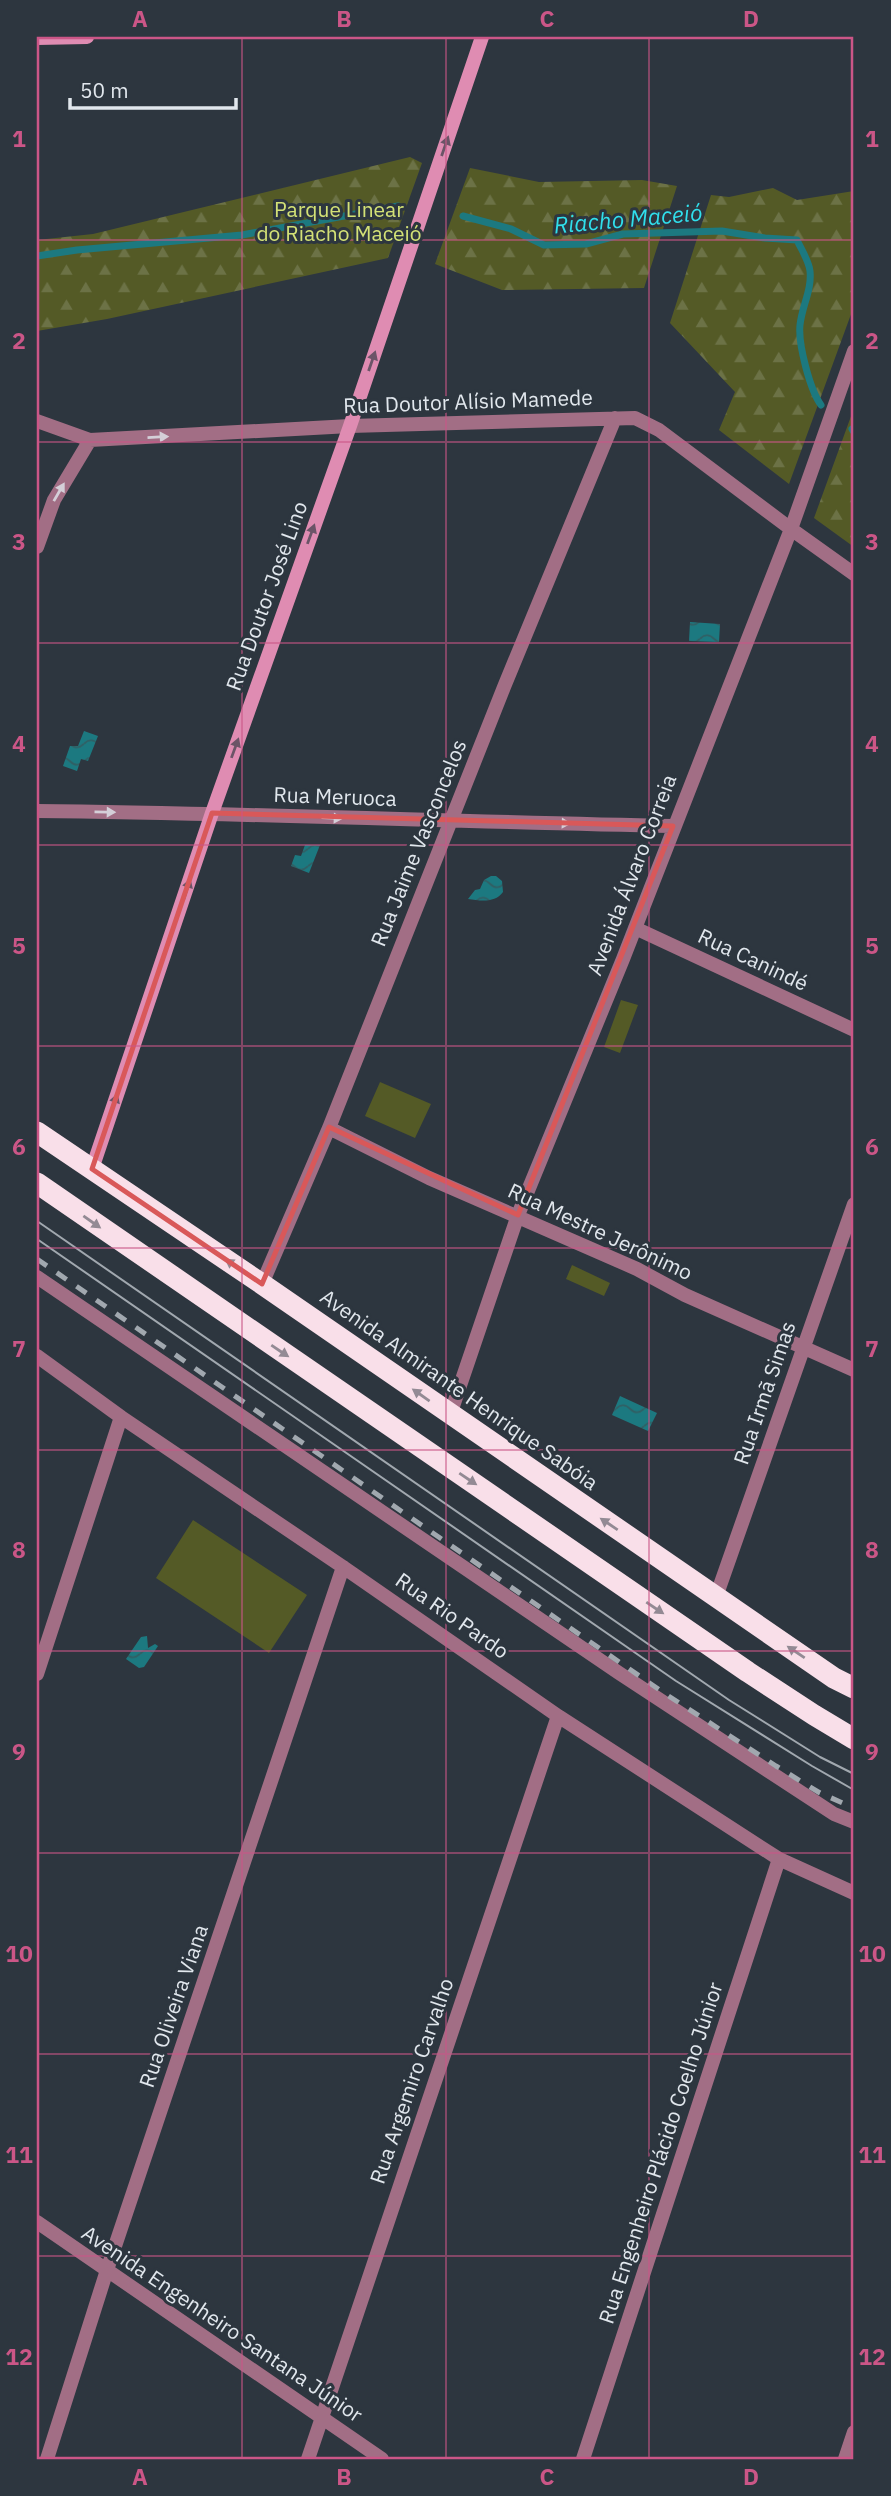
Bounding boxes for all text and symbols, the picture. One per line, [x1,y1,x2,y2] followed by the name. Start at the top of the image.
[132,3,148,33] text: A
[336,3,352,33] text: B
[540,3,555,33] text: C
[743,3,759,33] text: D
[70,66,236,110] scale bar
[80,76,129,104] text: 50 m
[12,123,26,153] text: 1
[865,123,879,153] text: 1
[440,135,451,156] one-way arrow
[256,195,422,247] park label: Parque Linear do Riacho Maceió
[552,197,704,239] water label: Riacho Maceió
[12,325,26,355] text: 2
[865,325,879,355] text: 2
[367,351,378,372] one-way arrow
[343,383,593,419] street label: Rua Doutor Alísio Mamede
[148,431,170,442] one-way arrow
[53,482,65,501] one-way arrow
[219,497,313,694] street label: Rua Doutor José Lino
[306,524,317,545] one-way arrow
[12,526,26,556] text: 3
[865,526,879,556] text: 3
[12,728,26,758] text: 4
[865,728,879,758] text: 4
[364,735,472,950] street label: Rua Jaime Vasconcelos
[229,738,240,759] one-way arrow
[580,770,682,979] street label: Avenida Álvaro Correia
[273,780,397,812] street label: Rua Meruoca
[94,806,116,817] one-way arrow
[322,812,344,823] one-way arrow
[549,817,571,829] one-way arrow
[182,878,193,899] one-way arrow
[694,921,813,997] street label: Rua Canindé
[12,930,26,960] text: 5
[865,930,879,960] text: 5
[109,1094,120,1115] one-way arrow
[12,1131,26,1161] text: 6
[865,1131,879,1161] text: 6
[504,1176,697,1286] street label: Rua Mestre Jerônimo
[83,1215,101,1229] one-way arrow
[225,1259,244,1272] one-way arrow
[315,1282,604,1496] street label: Avenida Almirante Henrique Sabóia
[727,1317,802,1468] street label: Rua Irmã Simas
[12,1333,26,1363] text: 7
[865,1333,879,1363] text: 7
[271,1344,289,1358] one-way arrow
[412,1388,430,1402] one-way arrow
[459,1472,477,1486] one-way arrow
[599,1517,619,1530] one-way arrow
[12,1534,26,1564] text: 8
[865,1534,879,1564] text: 8
[390,1566,515,1665] street label: Rua Rio Pardo
[646,1601,664,1615] one-way arrow
[787,1645,805,1659] one-way arrow
[12,1736,26,1766] text: 9
[865,1736,879,1766] text: 9
[132,1921,214,2091] street label: Rua Oliveira Viana
[5,1938,33,1968] text: 10
[858,1938,886,1968] text: 10
[363,1974,459,2187] street label: Rua Argemiro Carvalho
[591,1978,729,2327] street label: Rua Engenheiro Plácido Coelho Júnior
[5,2139,33,2169] text: 11
[858,2139,886,2169] text: 11
[77,2218,369,2428] street label: Avenida Engenheiro Santana Júnior
[5,2341,33,2371] text: 12
[858,2341,886,2371] text: 12
[132,2461,148,2491] text: A
[336,2461,352,2491] text: B
[540,2461,555,2491] text: C
[743,2461,759,2491] text: D

